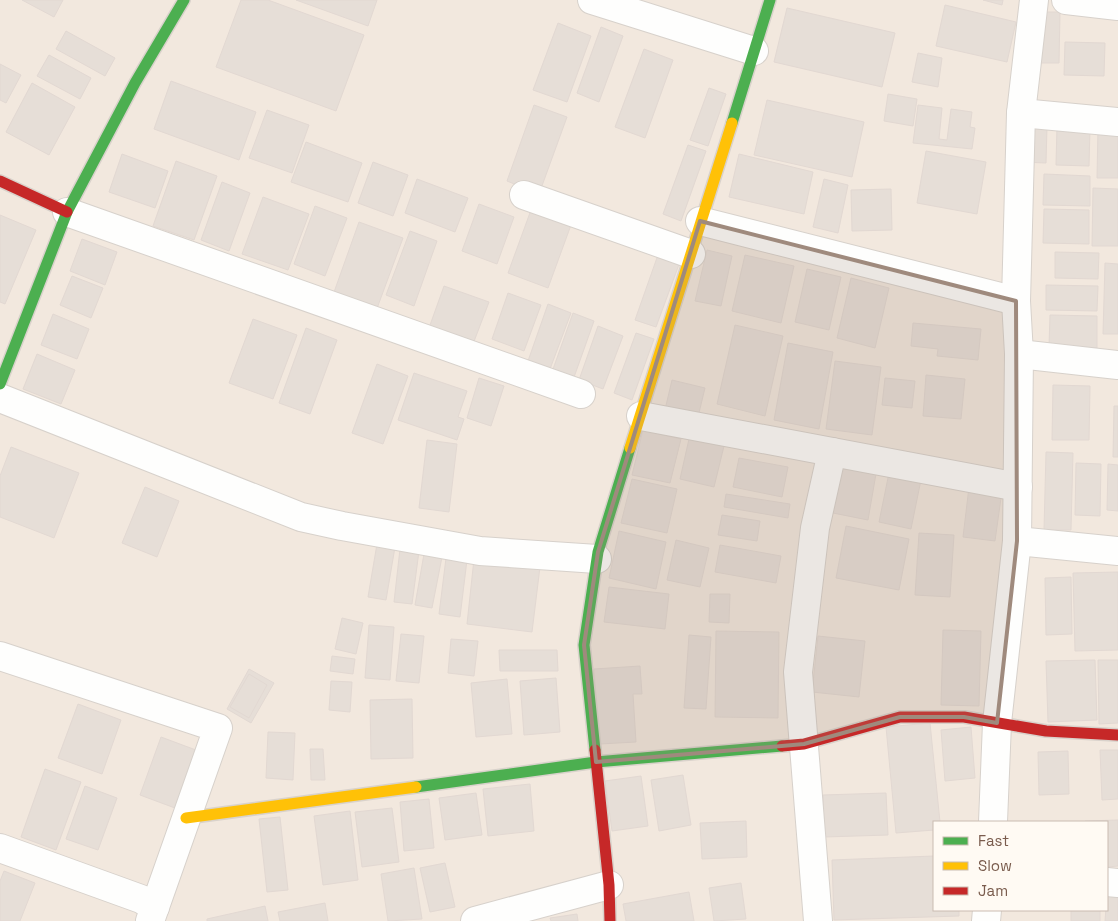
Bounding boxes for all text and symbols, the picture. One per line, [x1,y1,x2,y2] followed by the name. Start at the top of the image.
[933,821,1108,911] legend
[978,831,1009,850] text: Fast
[978,856,1012,875] text: Slow
[978,881,1008,900] text: Jam

